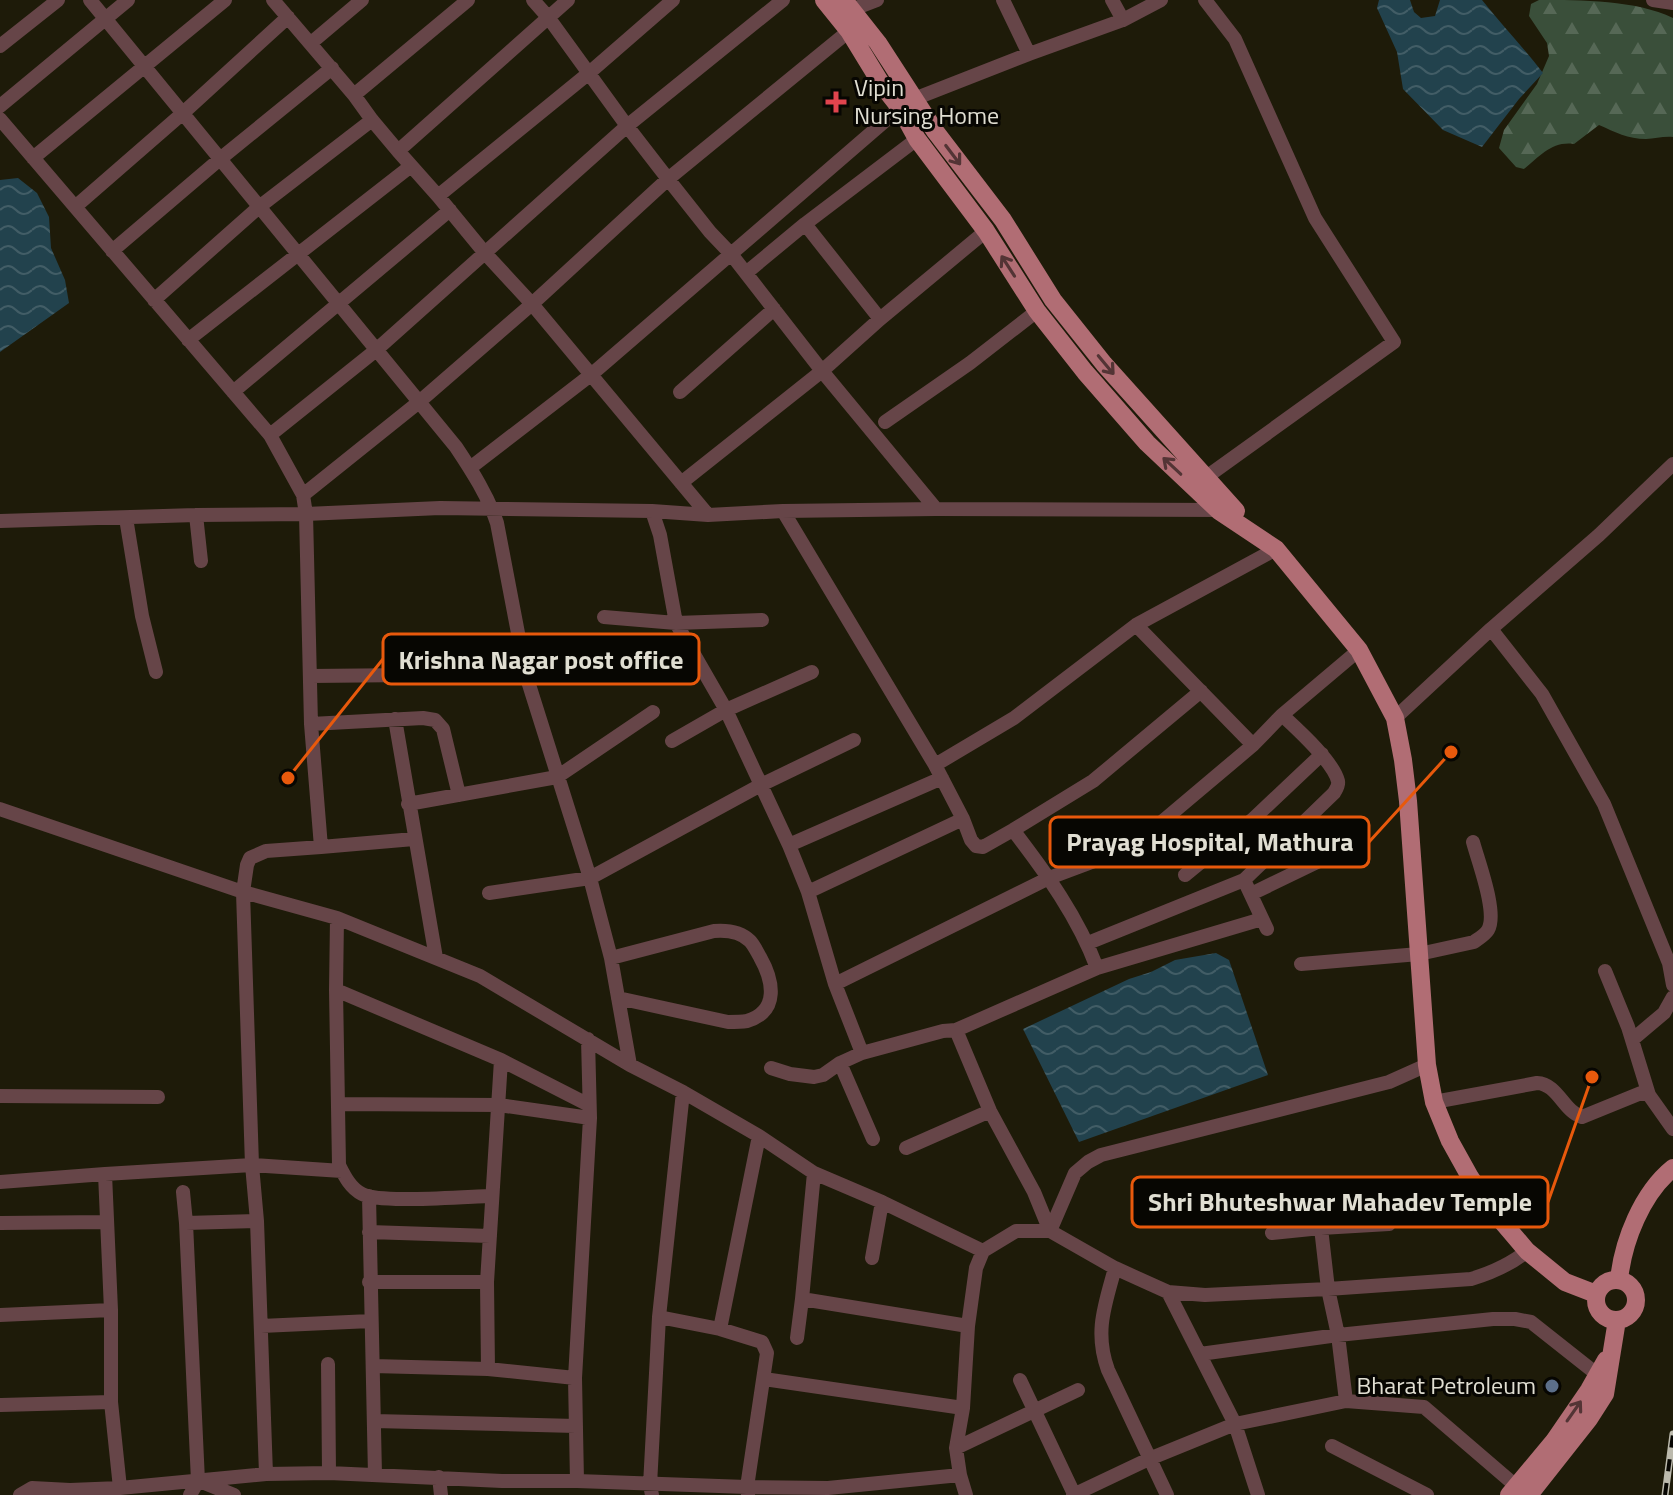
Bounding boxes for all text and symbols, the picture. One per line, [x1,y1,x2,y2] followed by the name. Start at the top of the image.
[854,69,999,133] place label: Vipin Nursing Home
[825,91,847,113] marker: Vipin Nursing Home
[945,144,962,165] one-way arrow
[999,255,1016,277] one-way arrow
[1097,354,1115,375] one-way arrow
[1162,457,1182,476] one-way arrow
[383,634,699,684] callout: Krishna Nagar post office
[399,640,683,679] text: Krishna Nagar post office
[1050,817,1369,867] callout: Prayag Hospital, Mathura
[1066,822,1354,861] text: Prayag Hospital, Mathura
[1132,1177,1548,1227] callout: Shri Bhuteshwar Mahadev Temple
[1148,1182,1532,1221] text: Shri Bhuteshwar Mahadev Temple
[1356,1367,1536,1403] place label: Bharat Petroleum
[1543,1377,1561,1395] marker: Bharat Petroleum
[1566,1401,1582,1423] one-way arrow

